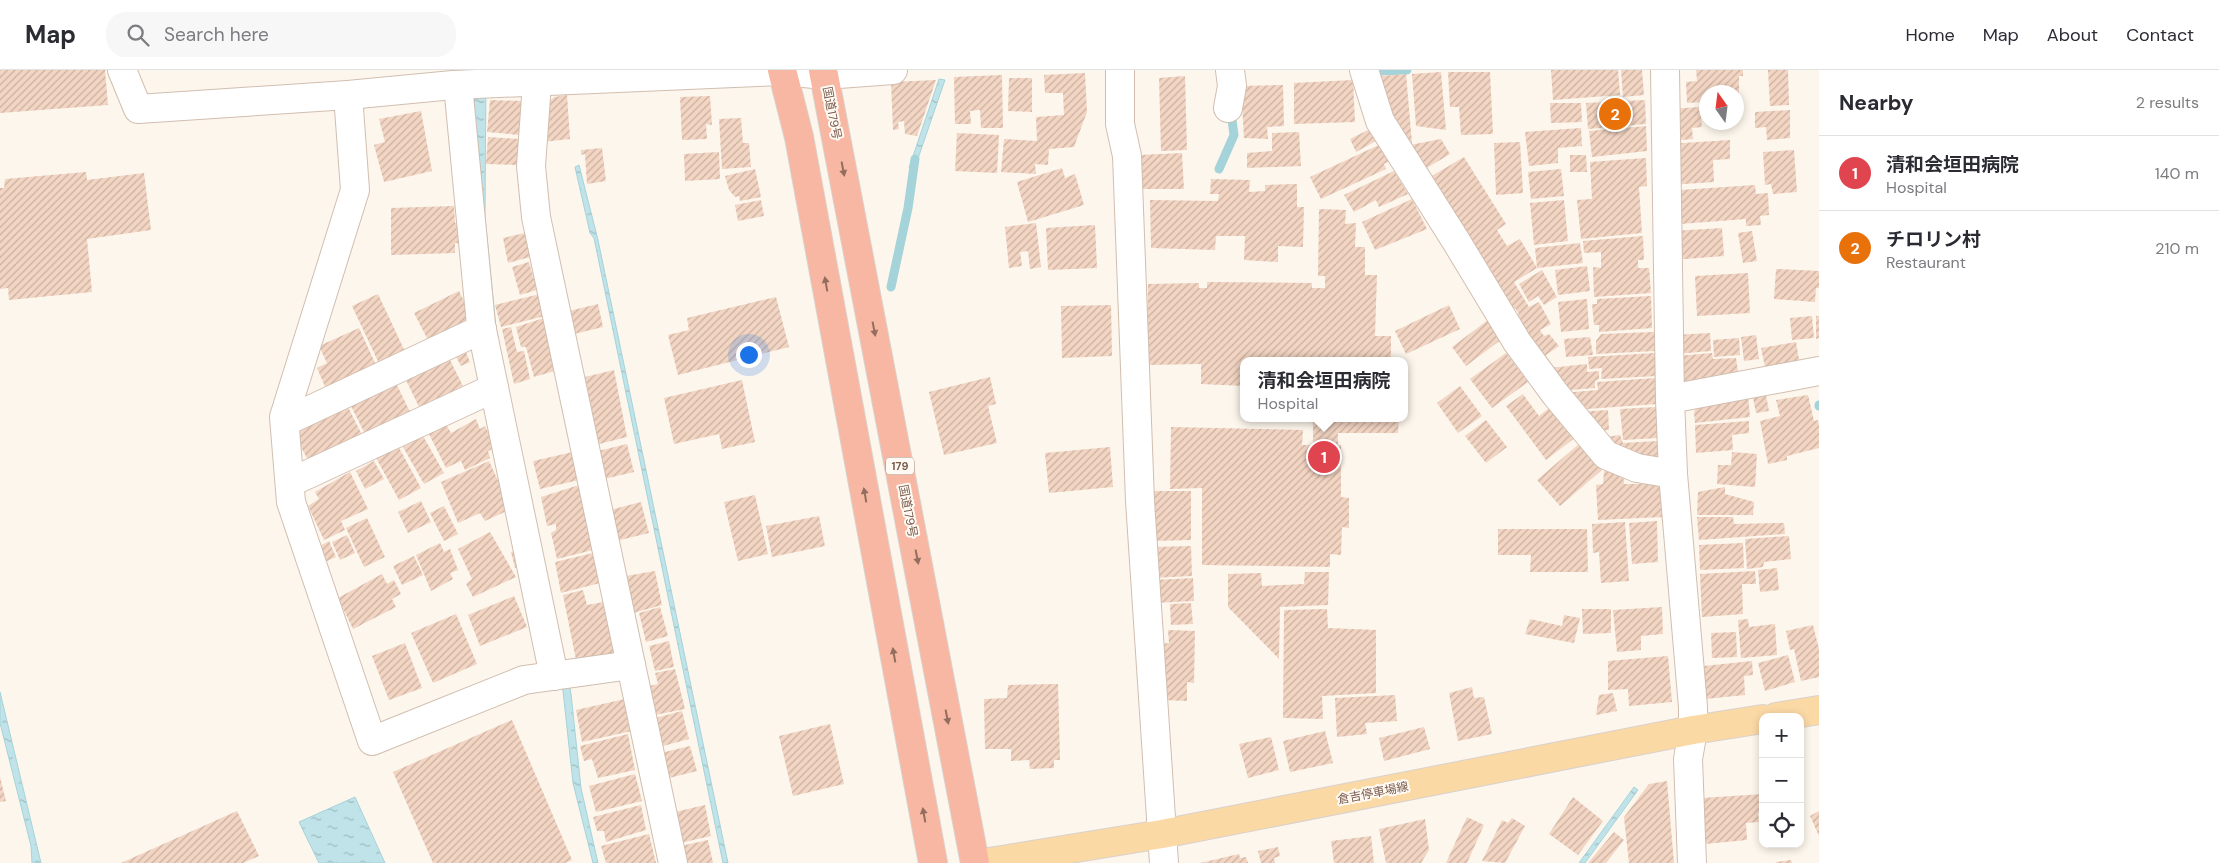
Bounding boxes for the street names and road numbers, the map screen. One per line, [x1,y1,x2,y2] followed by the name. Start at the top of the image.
[819,85,845,141] street label: 国道179号
[886,458,914,474] road number: 179
[895,483,921,539] street label: 国道179号
[1336,778,1410,808] street label: 倉吉停車場線

